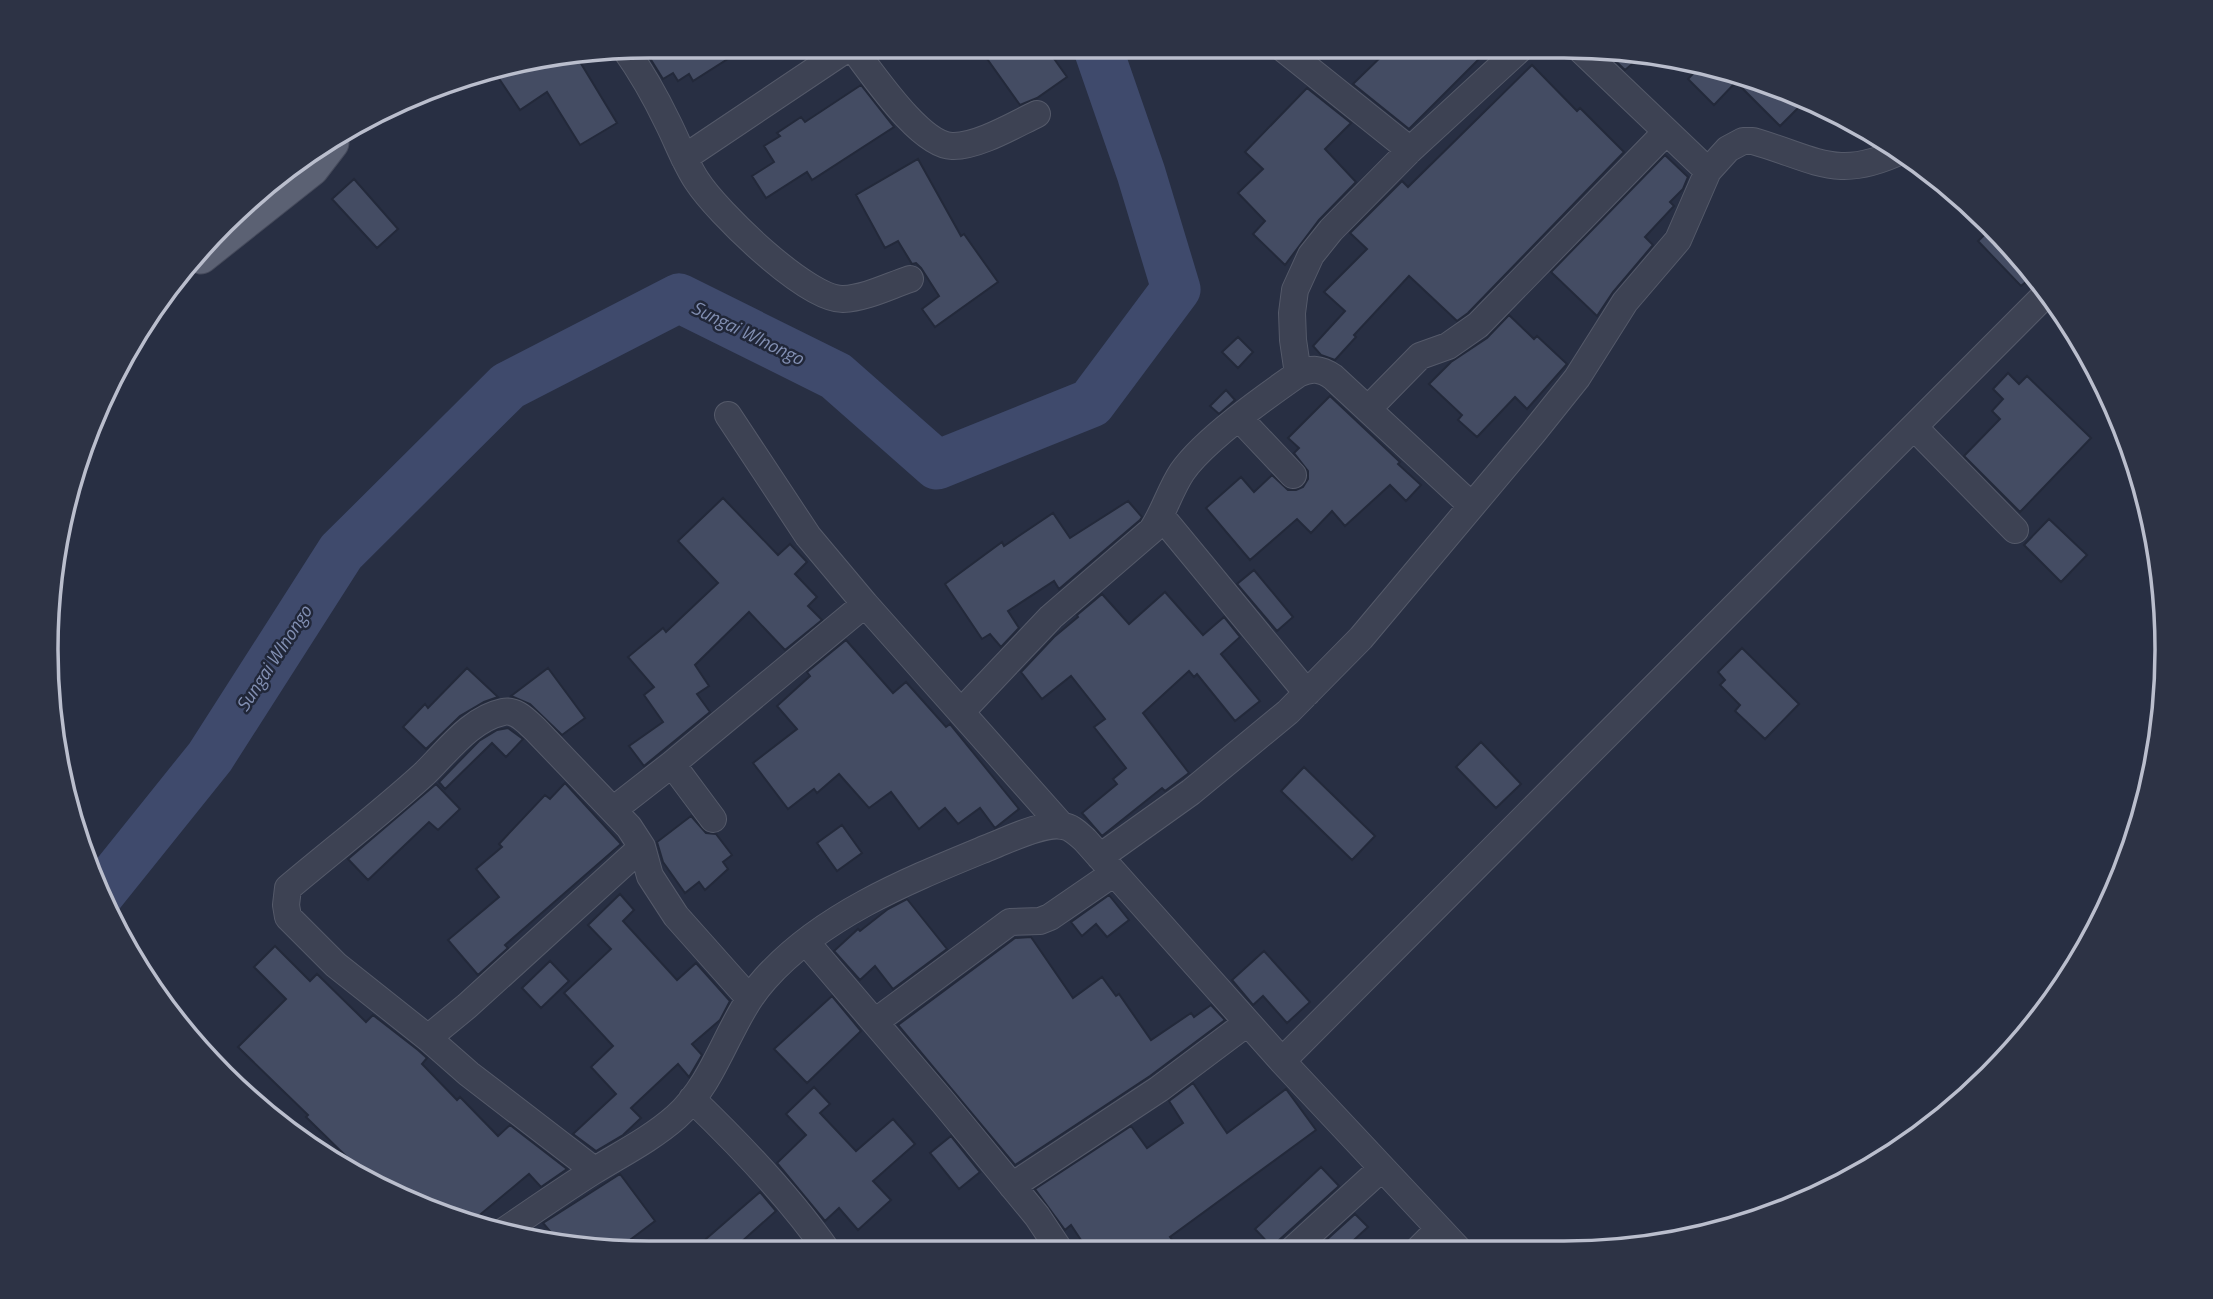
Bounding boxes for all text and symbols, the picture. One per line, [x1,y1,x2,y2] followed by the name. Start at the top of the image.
[687,292,810,372] water label: Sungai WInongo
[228,599,319,717] water label: Sungai WInongo

